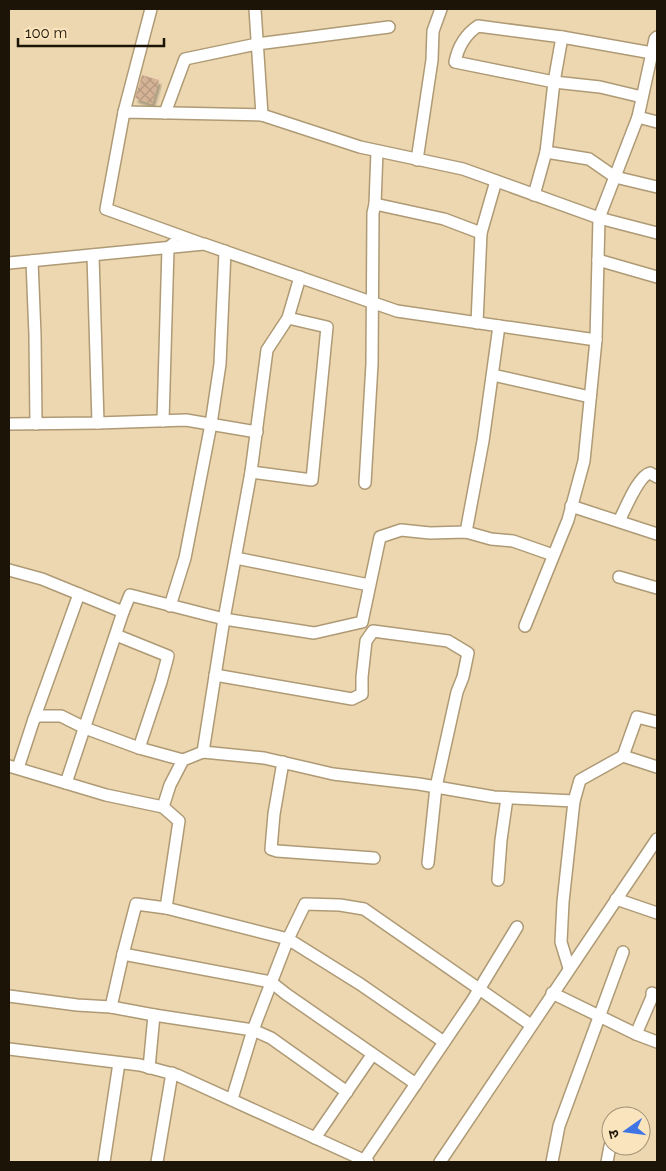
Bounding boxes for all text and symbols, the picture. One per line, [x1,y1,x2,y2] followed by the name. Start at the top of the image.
[18,15,164,47] scale bar
[25,24,67,42] text: 100 m
[601,1106,651,1156] north arrow
[604,1127,622,1140] text: उ

